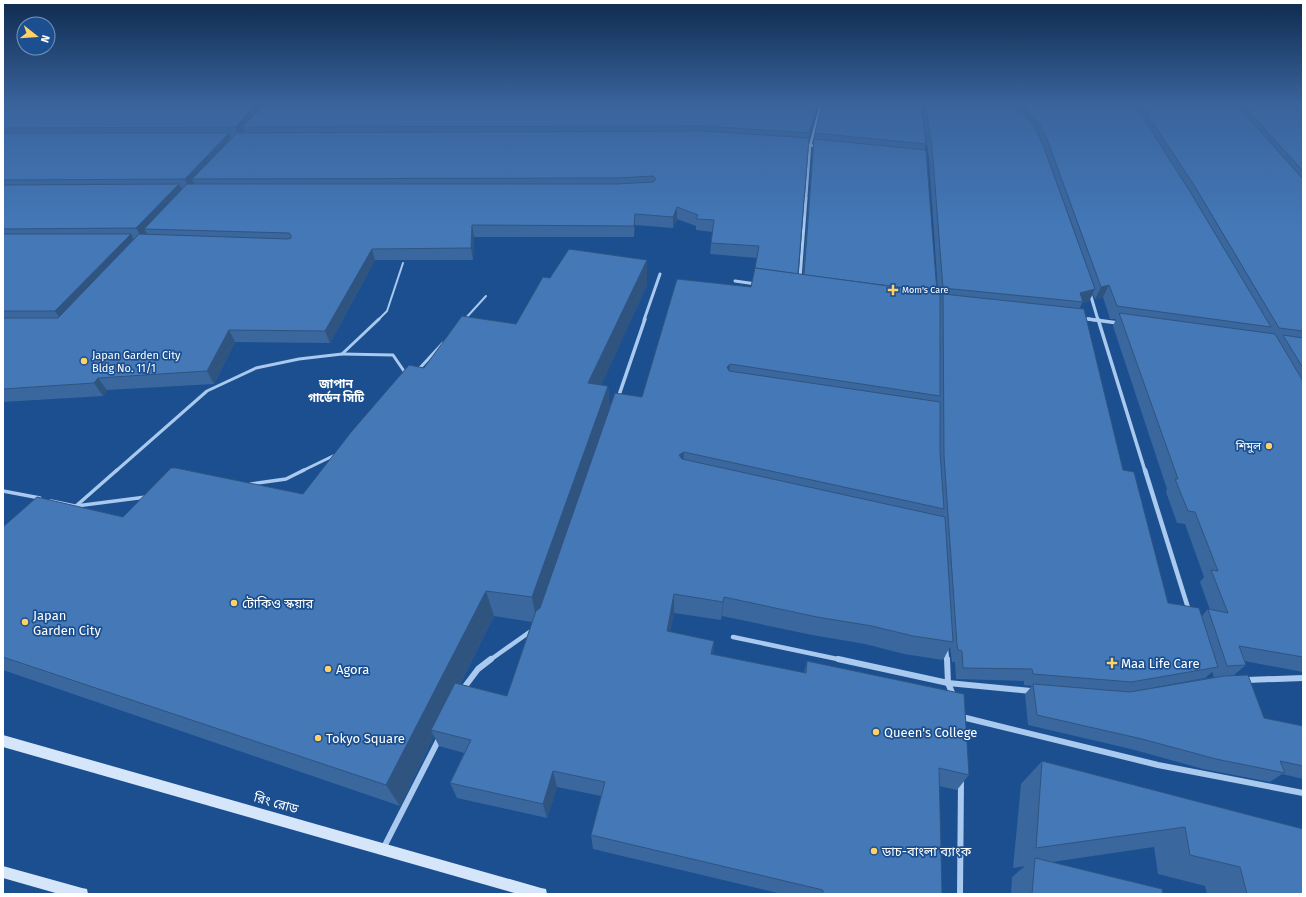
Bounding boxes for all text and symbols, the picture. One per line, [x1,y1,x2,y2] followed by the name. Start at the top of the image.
[16,16,56,56] north arrow
[38,33,52,44] text: N
[887,284,899,296] marker: Mom's Care
[902,285,948,295] place label: Mom's Care
[92,349,181,375] place label: Japan Garden City Bldg No. 11/1
[79,356,89,366] marker: Japan Garden City Bldg No. 11/1
[308,377,365,405] district label: জাপান গার্ডেন সিটি
[1235,440,1262,453] place label: শিমুল
[1264,441,1274,451] marker: শিমুল
[242,596,314,611] place label: টোকিও স্কয়ার
[229,598,239,608] marker: টোকিও স্কয়ার
[33,608,101,638] place label: Japan Garden City
[20,617,30,627] marker: Japan Garden City
[1121,656,1199,671] place label: Maa Life Care
[1106,657,1118,669] marker: Maa Life Care
[336,662,369,677] place label: Agora
[323,664,333,674] marker: Agora
[884,725,977,740] place label: Queen's College
[871,727,881,737] marker: Queen's College
[326,731,405,746] place label: Tokyo Square
[313,733,323,743] marker: Tokyo Square
[251,789,301,817] street label: রিং রোড
[881,844,972,859] place label: ডাচ-বাংলা ব্যাংক
[869,846,879,856] marker: ডাচ-বাংলা ব্যাংক

